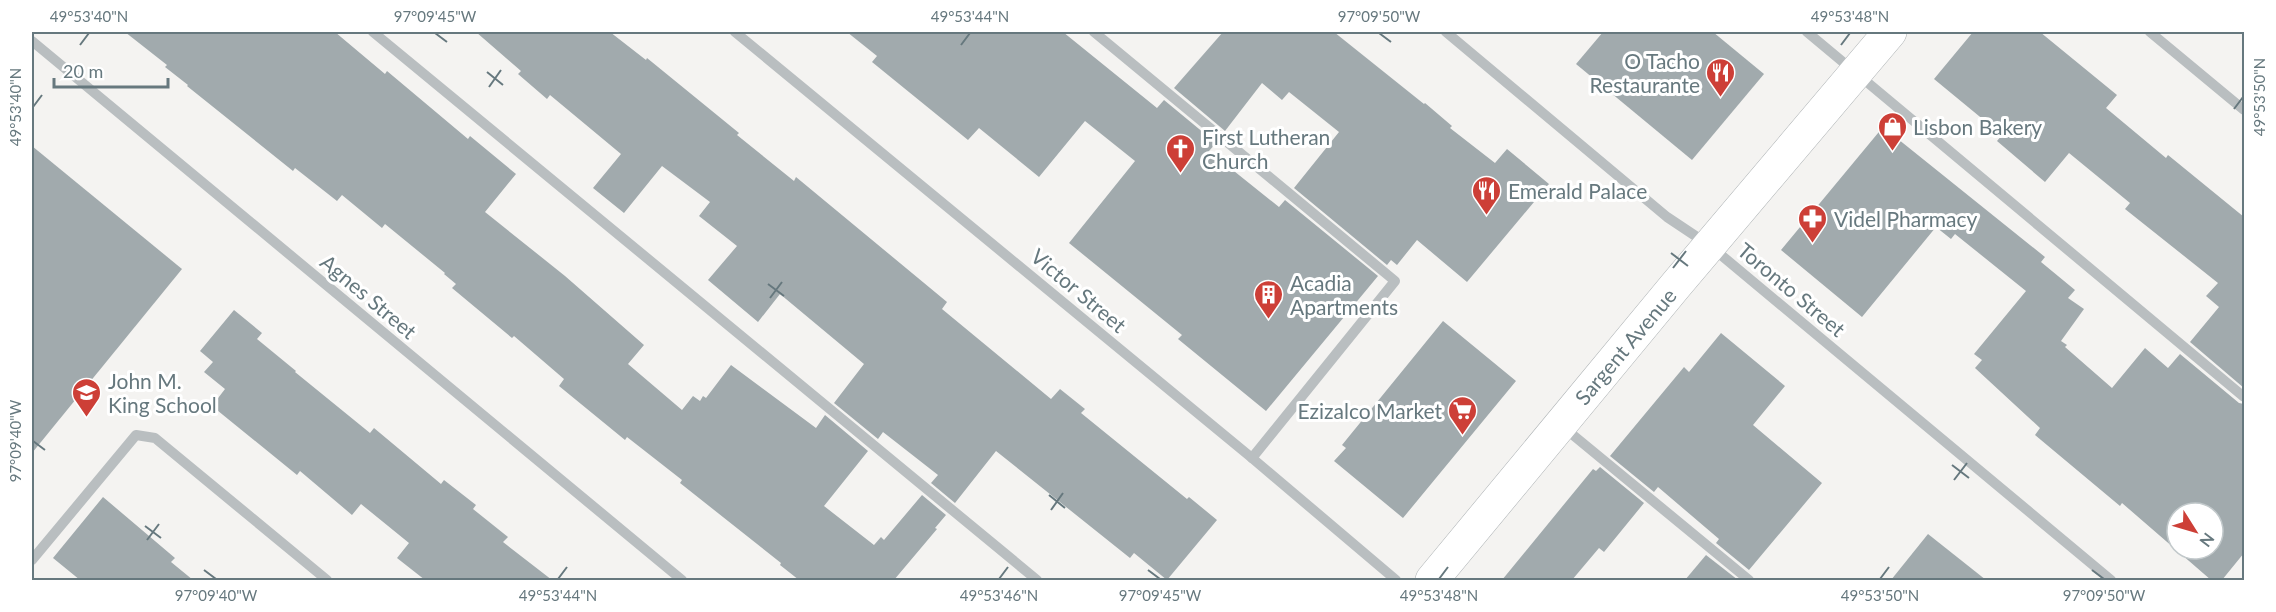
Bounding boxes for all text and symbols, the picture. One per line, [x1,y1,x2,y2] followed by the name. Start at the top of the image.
[50,7,128,25] text: 49°53'40"N
[394,7,477,25] text: 97°09'45"W
[931,7,1009,25] text: 49°53'44"N
[1338,7,1421,25] text: 97°09'50"W
[1811,7,1889,25] text: 49°53'48"N
[1590,48,1700,97] place label: O Tacho Restaurante
[54,51,168,89] scale bar
[1705,56,1737,98] restaurant icon: O Tacho Restaurante
[2250,58,2268,136] text: 49°53'50"N
[63,60,103,82] text: 20 m
[6,68,24,146] text: 49°53'40"N
[1876,110,1908,152] shop icon: Lisbon Bakery
[1913,114,2042,139] place label: Lisbon Bakery
[1202,124,1330,173] place label: First Lutheran Church
[1165,132,1197,174] church icon: First Lutheran Church
[1471,174,1503,216] restaurant icon: Emerald Palace
[1508,178,1647,203] place label: Emerald Palace
[1797,202,1829,244] pharmacy icon: Videl Pharmacy
[1834,206,1978,231] place label: Videl Pharmacy
[1733,237,1851,341] street label: Toronto Street
[1026,243,1132,337] street label: Victor Street
[316,249,422,344] street label: Agnes Street
[1290,270,1398,319] place label: Acadia Apartments
[1253,278,1285,320] building icon: Acadia Apartments
[1569,283,1681,409] street label: Sargent Avenue
[108,368,217,417] place label: John M. King School
[71,376,103,418] school or university icon: John M. King School
[1447,394,1479,436] supermarket icon: Ezizalco Market
[1297,398,1442,423] place label: Ezizalco Market
[6,399,24,482] text: 97°09'40"W
[2165,501,2225,561] north arrow
[2196,530,2219,551] text: N
[175,586,258,604] text: 97°09'40"W
[519,586,597,604] text: 49°53'44"N
[960,586,1038,604] text: 49°53'46"N
[1119,586,1202,604] text: 97°09'45"W
[1400,586,1478,604] text: 49°53'48"N
[1841,586,1919,604] text: 49°53'50"N
[2063,586,2146,604] text: 97°09'50"W

